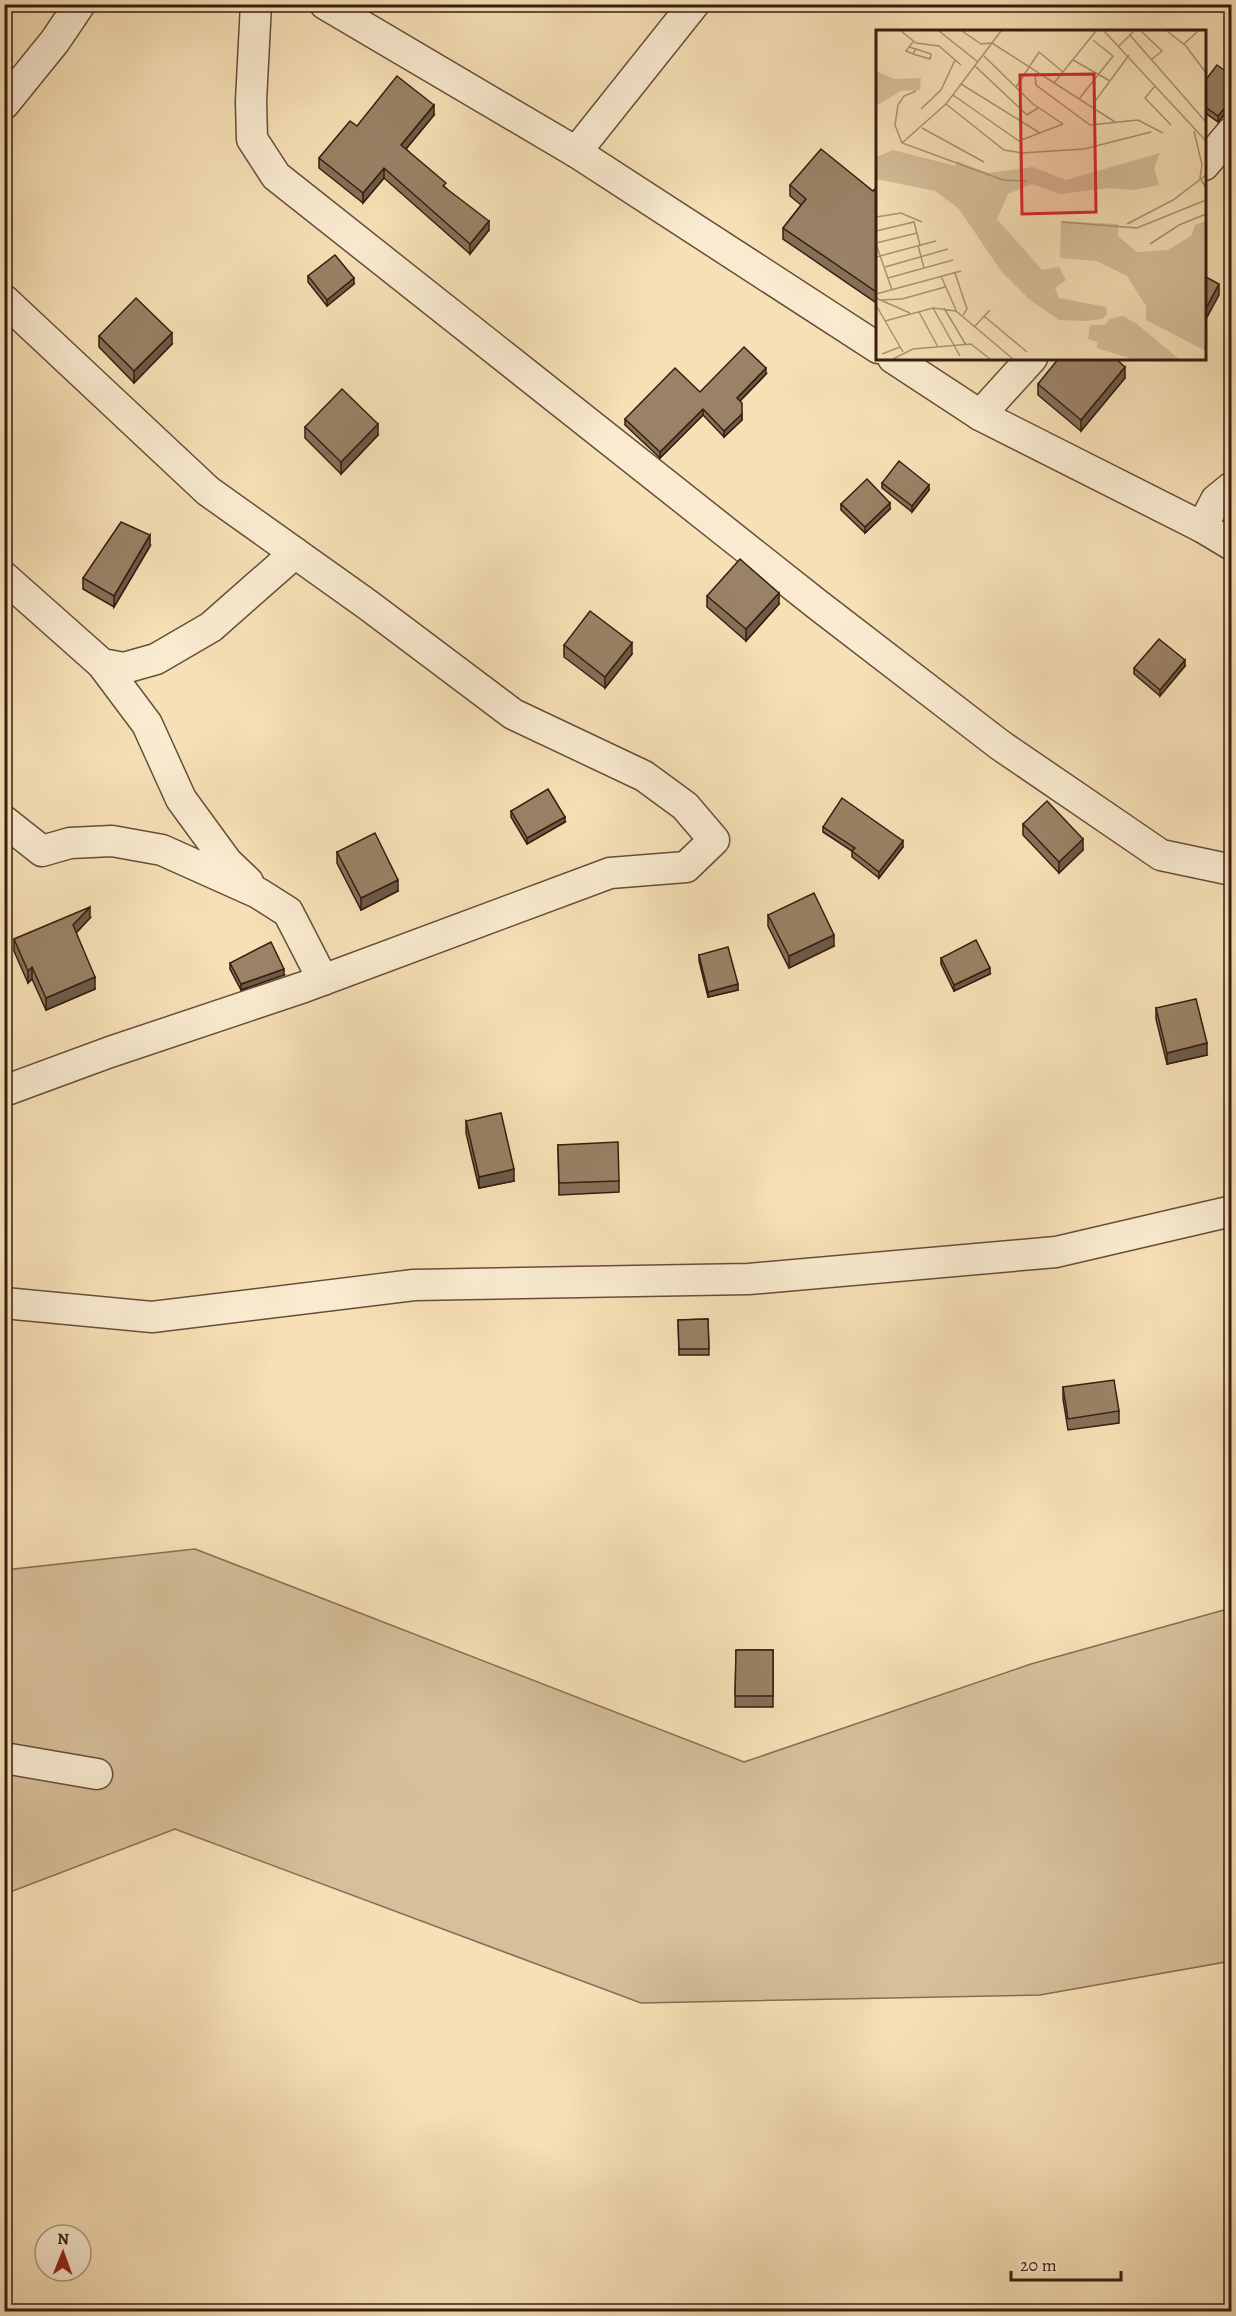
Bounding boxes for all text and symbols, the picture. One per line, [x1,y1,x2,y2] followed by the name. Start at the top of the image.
[876,30,1206,360] inset map
[33,2223,93,2283] north arrow
[57,2228,70,2250] text: N
[1011,2244,1120,2282] scale bar
[1020,2253,1057,2277] text: 20 m

